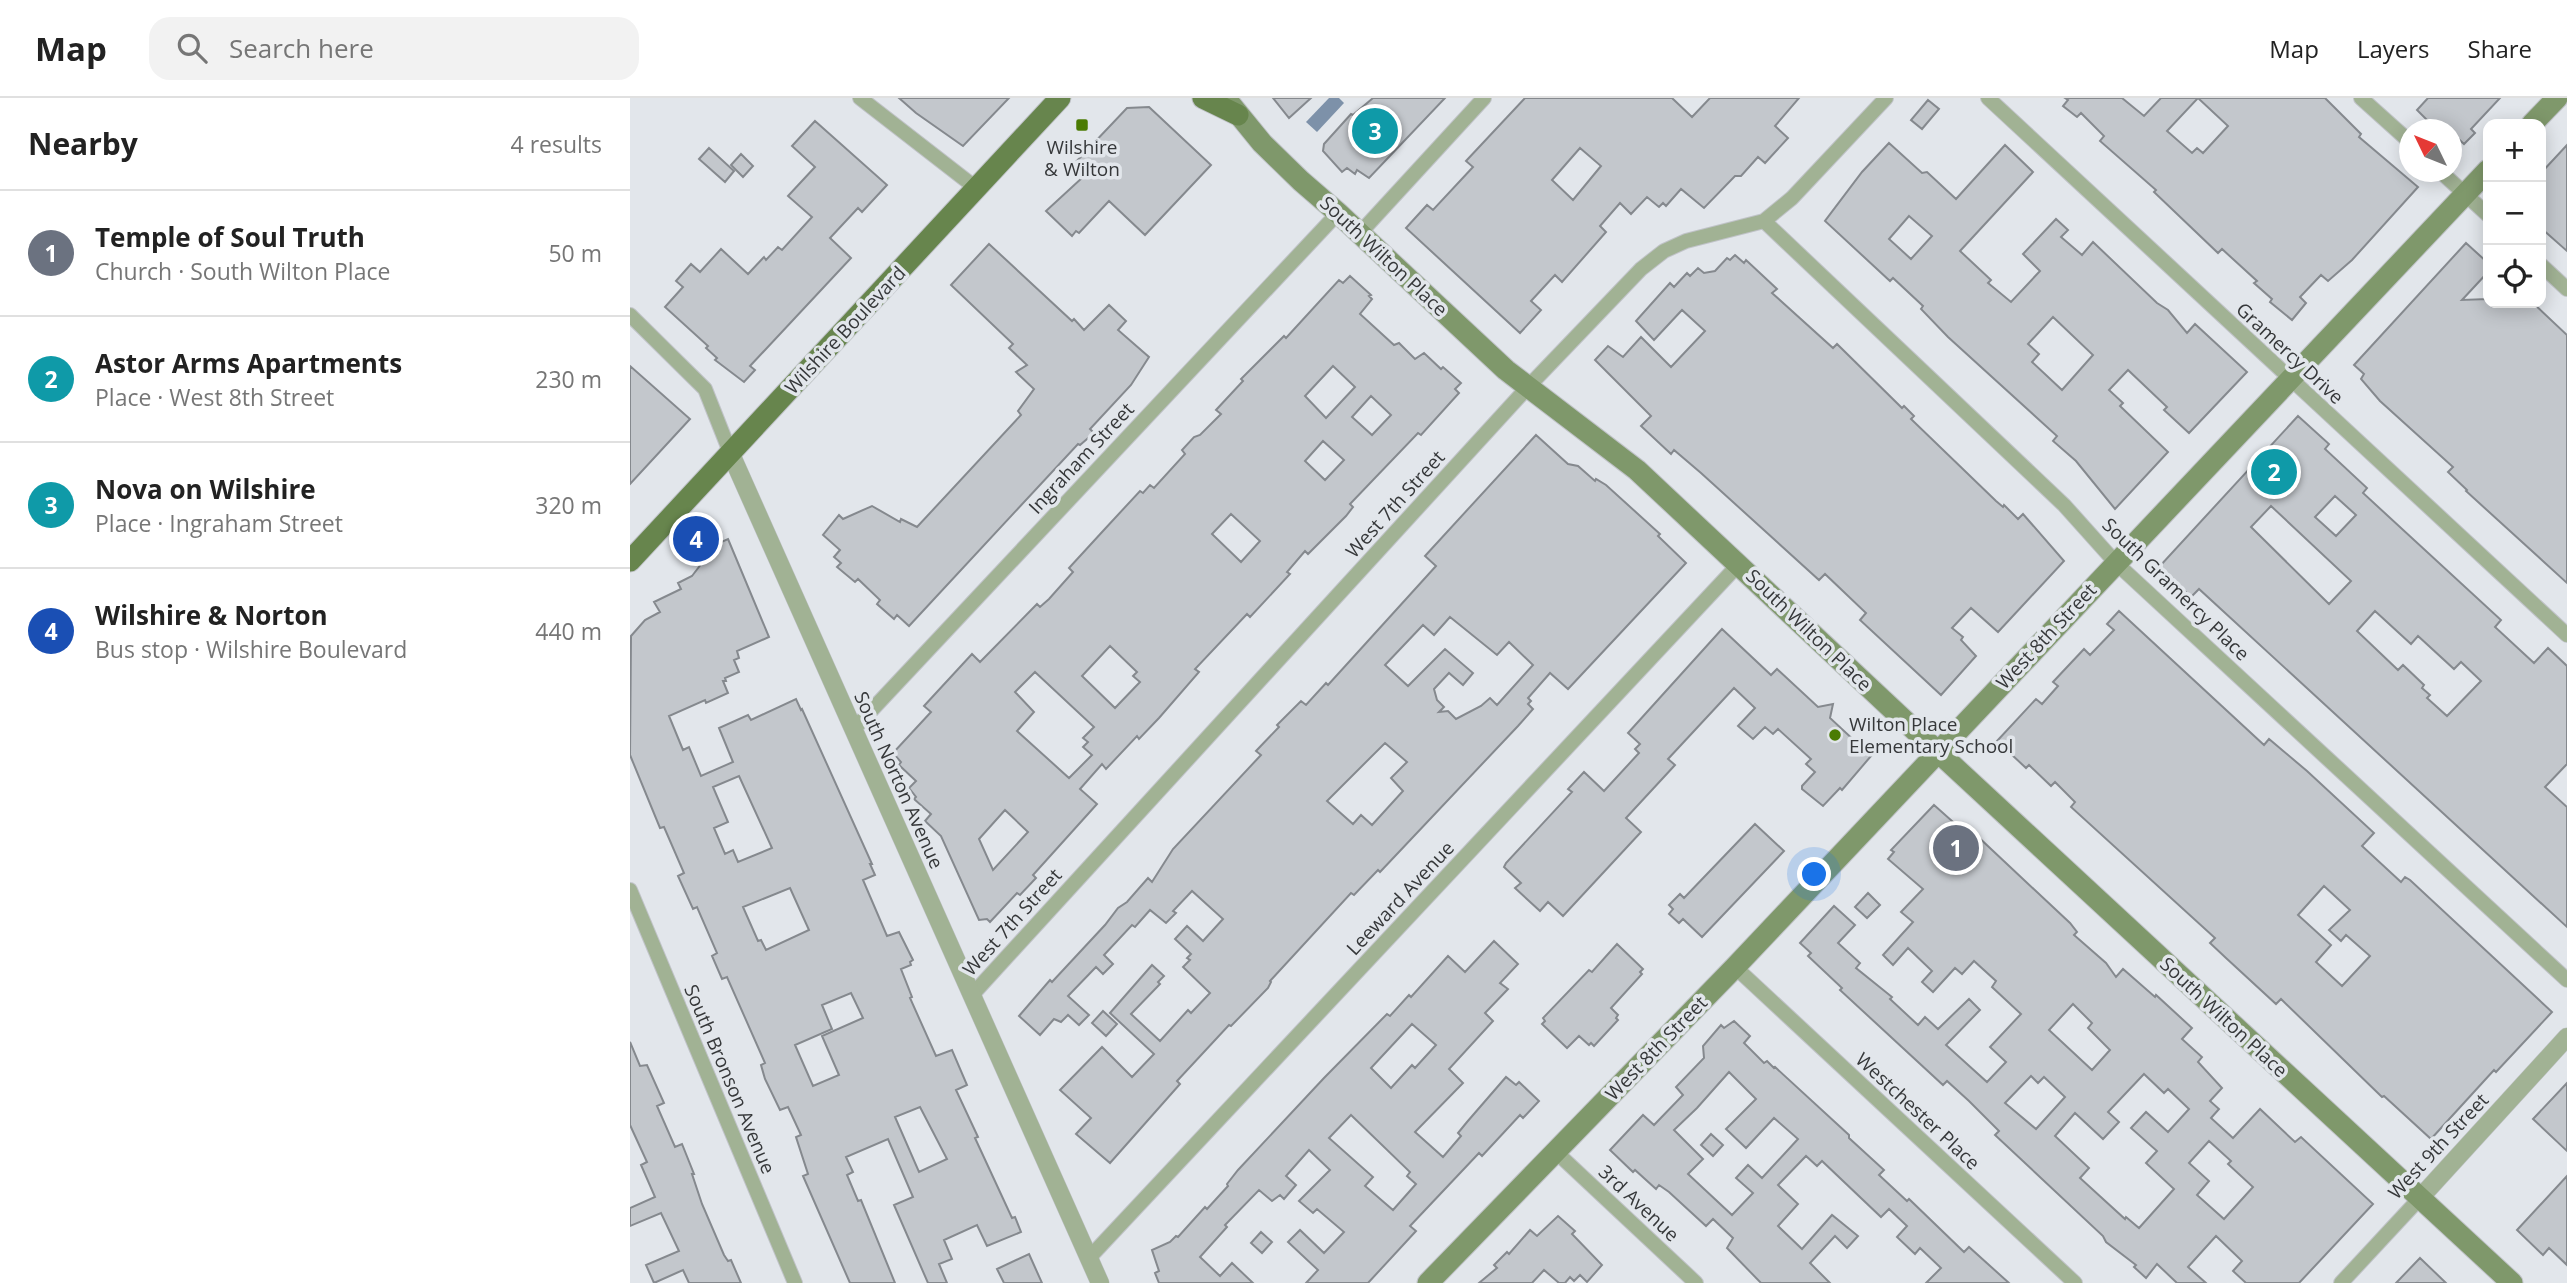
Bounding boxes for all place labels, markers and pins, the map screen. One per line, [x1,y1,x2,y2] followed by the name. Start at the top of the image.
[1352,105,1398,157] pin: 3
[1074,117,1090,133] marker: Wilshire & Wilton
[1044,134,1120,182] place label: Wilshire & Wilton
[2251,446,2297,498] pin: 2
[673,513,719,565] pin: 4
[1849,711,2013,759] place label: Wilton Place Elementary School
[1827,727,1843,743] marker: Wilton Place Elementary School
[1933,822,1979,874] pin: 1

